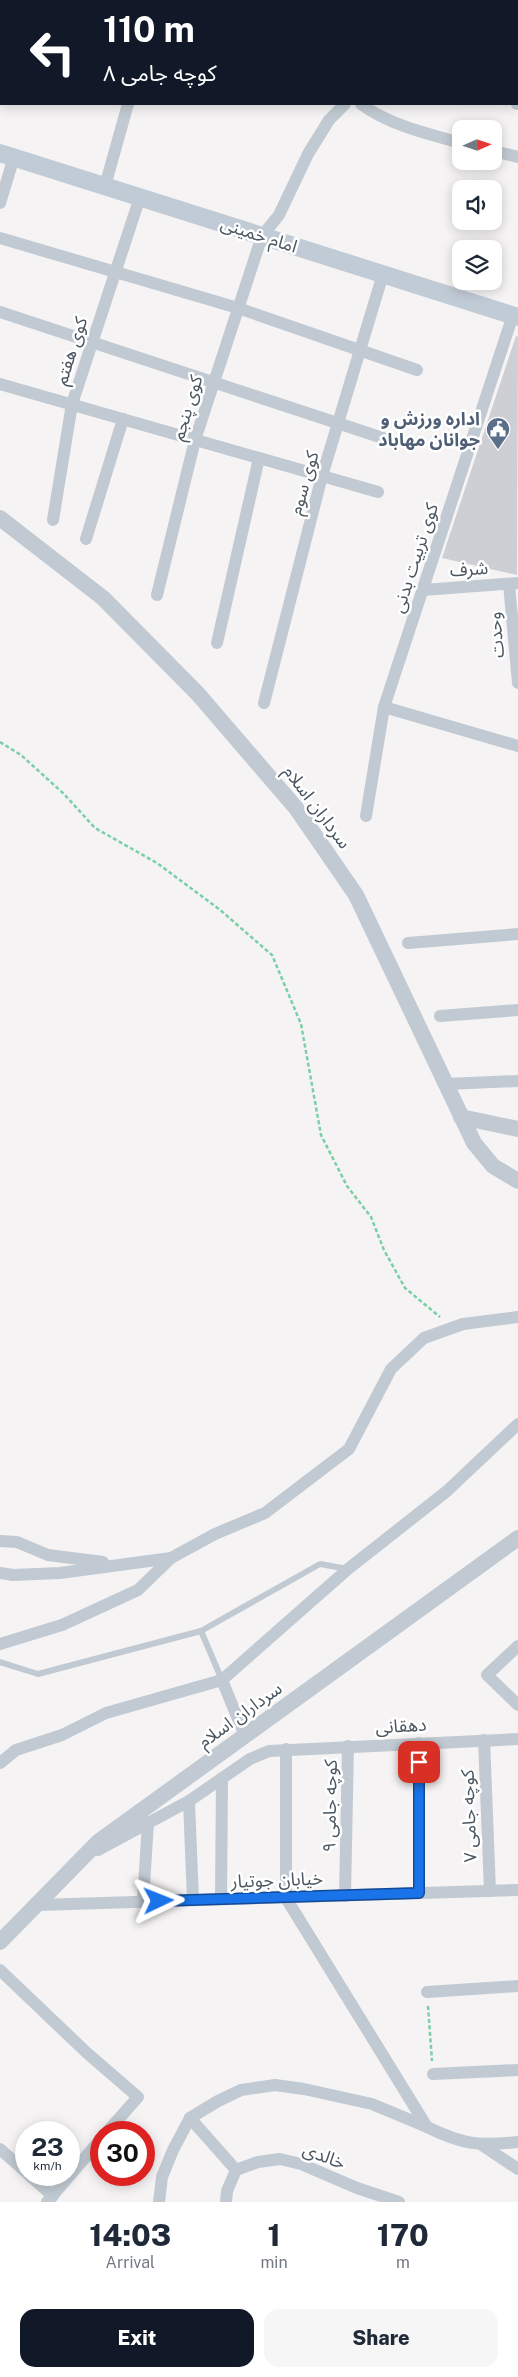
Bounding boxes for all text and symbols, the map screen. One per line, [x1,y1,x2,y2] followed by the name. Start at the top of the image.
[103,9,195,50] text: 110 m
[20,20,85,85] icon: left
[103,60,217,86] text: کوچه جامی ۸
[452,120,502,170] north arrow
[452,120,502,290] map controls
[452,180,502,230] button: sound
[217,212,300,261] street label: امام خمینی
[452,240,502,290] button: layers
[50,314,94,388] street label: کوی هفتم
[167,372,209,444] street label: کوی پنجم
[378,408,480,450] place label: اداره ورزش و جوانان مهاباد
[485,416,511,450] public building icon: اداره ورزش و جوانان مهاباد
[284,448,327,518] street label: کوی سوم
[387,500,443,616] street label: کوی تربیت بدنی
[449,557,489,581] street label: شرف
[483,611,508,659] street label: وحدت
[276,761,355,855] street label: سرداران اسلام
[194,1677,288,1755] street label: سرداران اسلام
[375,1714,427,1738] street label: دهقانی
[398,1741,440,1783] pin
[405,1748,433,1776] icon: arrive
[318,1759,342,1853] street label: کوچه جامی ۹
[456,1769,482,1863] street label: کوچه جامی ۷
[229,1867,324,1893] street label: خیابان جوتیار
[132,1874,184,1926] position arrow
[90,2121,155,2186] speed limit sign: 30
[31,2132,64,2162] text: 23
[300,2138,348,2174] street label: خالدی
[33,2159,62,2173] text: km/h
[89,2217,171,2253] text: 14:03
[267,2217,281,2253] text: 1
[377,2217,429,2253] text: 170
[106,2253,155,2272] text: Arrival
[260,2253,288,2272] text: min
[396,2253,410,2272] text: m
[20,2309,254,2367] button: Exit
[264,2309,498,2367] button: Share

